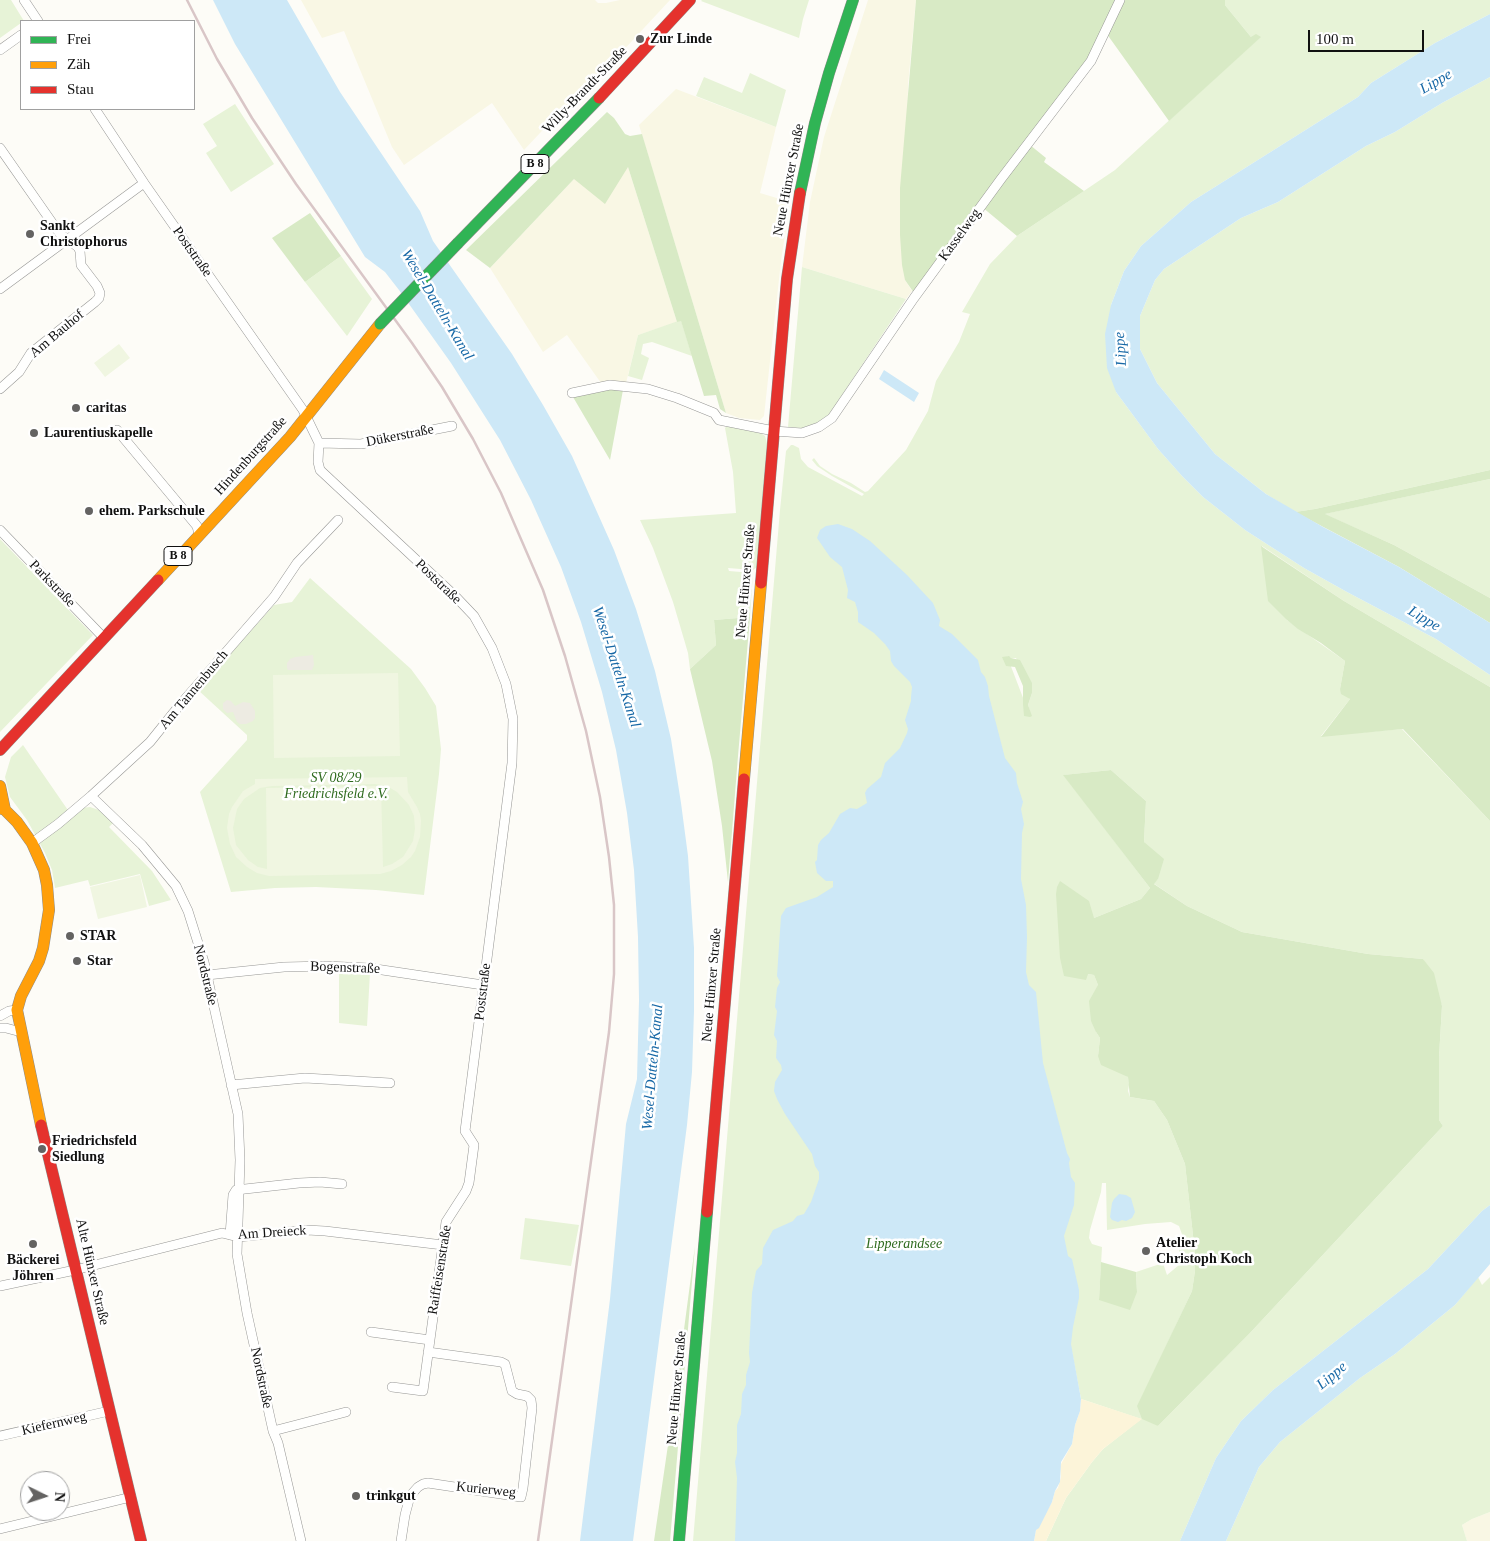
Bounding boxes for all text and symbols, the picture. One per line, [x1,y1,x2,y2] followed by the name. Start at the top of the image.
[20,20,195,110] legend
[1310,20,1426,52] scale bar
[67,31,91,47] text: Frei
[650,31,712,47] place label: Zur Linde
[1316,31,1354,47] text: 100 m
[634,33,646,45] marker: Zur Linde
[539,43,631,137] street label: Willy-Brandt-Straße
[67,56,90,72] text: Zäh
[1417,66,1455,98] water label: Lippe
[67,81,94,97] text: Stau
[770,122,808,238] street label: Neue Hünxer Straße
[521,154,549,173] road number: B 8
[935,206,985,264] street label: Kasselweg
[40,218,127,250] place label: Sankt Christophorus
[169,224,215,280] street label: Poststraße
[24,228,36,240] marker: Sankt Christophorus
[397,246,477,364] water label: Wesel-Datteln-Kanal
[26,306,88,362] street label: Am Bauhof
[1111,331,1131,367] water label: Lippe
[86,400,126,416] place label: caritas
[70,402,82,414] marker: caritas
[211,413,291,499] street label: Hindenburgstraße
[365,421,435,451] street label: Dükerstraße
[44,425,153,441] place label: Laurentiuskapelle
[28,427,40,439] marker: Laurentiuskapelle
[99,503,205,519] place label: ehem. Parkschule
[83,505,95,517] marker: ehem. Parkschule
[733,523,759,639] street label: Neue Hünxer Straße
[164,546,192,566] road number: B 8
[411,556,465,608] street label: Poststraße
[25,557,79,611] street label: Parkstraße
[1405,602,1443,636] water label: Lippe
[588,604,644,730] water label: Wesel-Datteln-Kanal
[156,647,232,733] street label: Am Tannenbusch
[284,770,388,802] park label: SV 08/29 Friedrichsfeld e.V.
[699,927,725,1043] street label: Neue Hünxer Straße
[80,928,116,944] place label: STAR
[64,930,76,942] marker: STAR
[189,943,221,1007] street label: Nordstraße
[87,953,113,969] place label: Star
[71,955,83,967] marker: Star
[310,958,380,978] street label: Bogenstraße
[471,962,495,1022] street label: Poststraße
[639,1003,667,1131] water label: Wesel-Datteln-Kanal
[52,1133,137,1166] place label: Friedrichsfeld Siedlung
[36,1143,48,1155] marker: Friedrichsfeld Siedlung
[72,1217,112,1327] street label: Alte Hünxer Straße
[237,1222,307,1244] street label: Am Dreieck
[425,1224,455,1316] street label: Raiffeisenstraße
[1156,1235,1252,1268] place label: Atelier Christoph Koch
[866,1236,942,1252] park label: Lipperandsee
[27,1238,39,1250] marker: Bäckerei Jöhren
[1140,1245,1152,1257] marker: Atelier Christoph Koch
[7,1252,59,1284] place label: Bäckerei Jöhren
[664,1330,690,1446] street label: Neue Hünxer Straße
[246,1346,276,1410] street label: Nordstraße
[1313,1358,1351,1394] water label: Lippe
[20,1408,88,1440] street label: Kiefernweg
[20,1471,70,1521] north arrow
[455,1479,517,1501] street label: Kurierweg
[366,1488,416,1504] place label: trinkgut
[350,1490,362,1502] marker: trinkgut
[52,1491,67,1503] text: N

